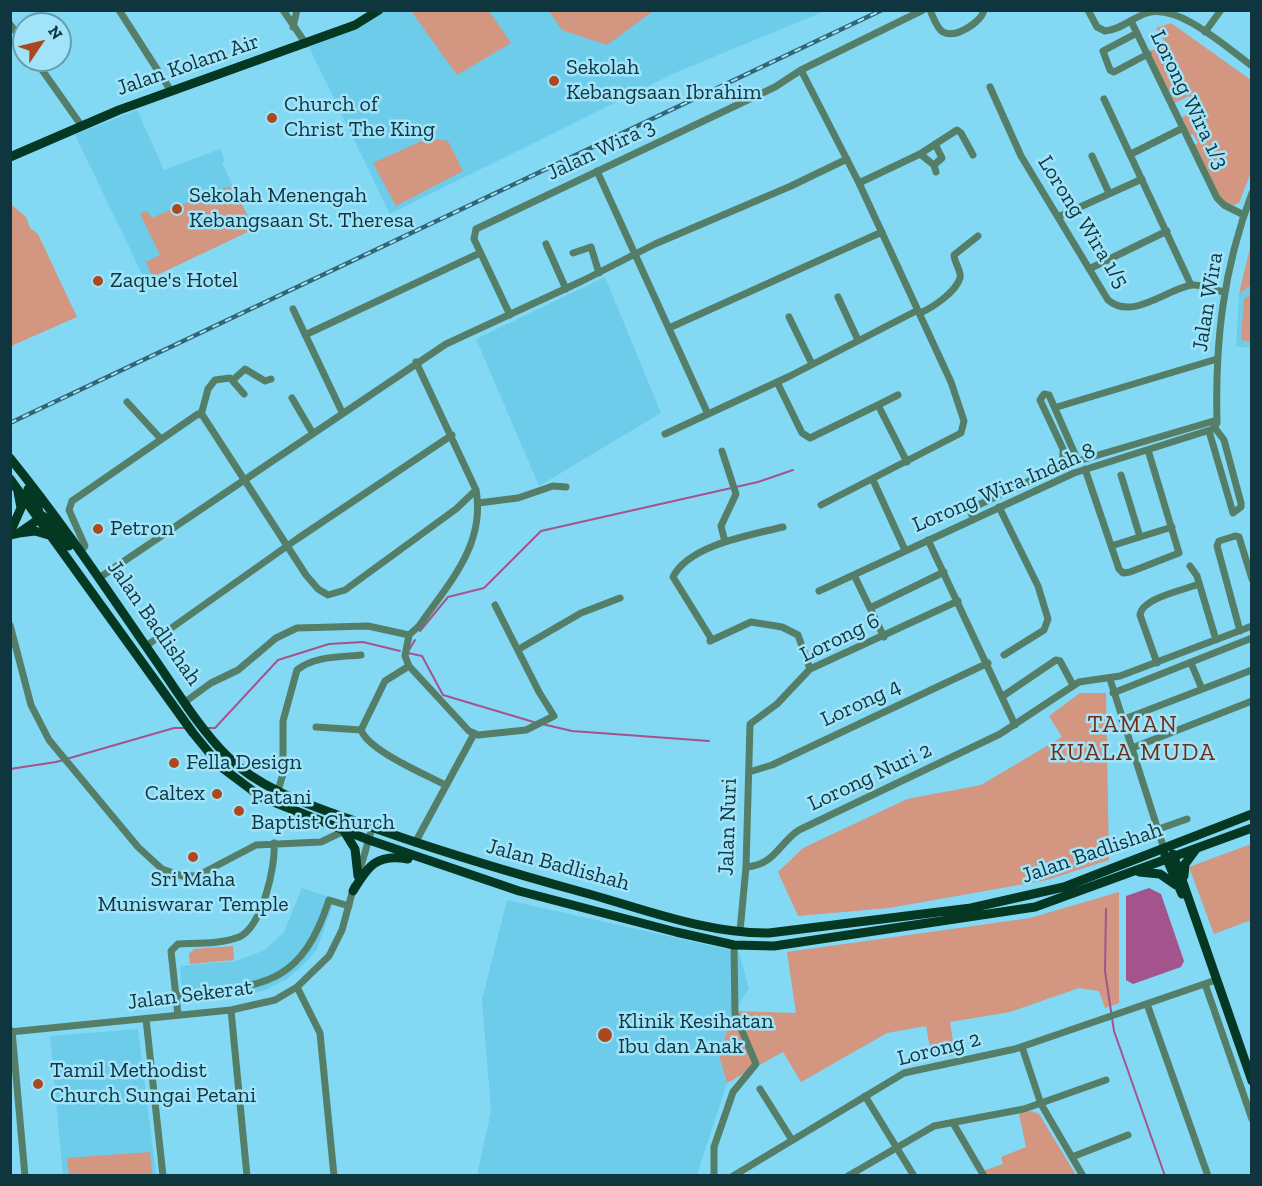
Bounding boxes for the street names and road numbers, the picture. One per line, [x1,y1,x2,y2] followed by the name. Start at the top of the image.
[1144,26,1234,174] street label: Lorong Wira 1/3
[113,28,263,102] street label: Jalan Kolam Air
[543,114,659,186] street label: Jalan Wira 3
[1032,151,1134,293] street label: Lorong Wira 1/5
[1187,250,1229,354] street label: Jalan Wira
[909,438,1099,538] street label: Lorong Wira Indah 8
[101,555,207,691] street label: Jalan Badlishah
[796,607,884,669] street label: Lorong 6
[817,673,905,733] street label: Lorong 4
[804,737,936,817] street label: Lorong Nuri 2
[713,778,743,876] street label: Jalan Nuri
[1018,817,1166,889] street label: Jalan Badlishah
[484,833,632,897] street label: Jalan Badlishah
[126,974,254,1016] street label: Jalan Sekerat
[895,1026,983,1072] street label: Lorong 2

